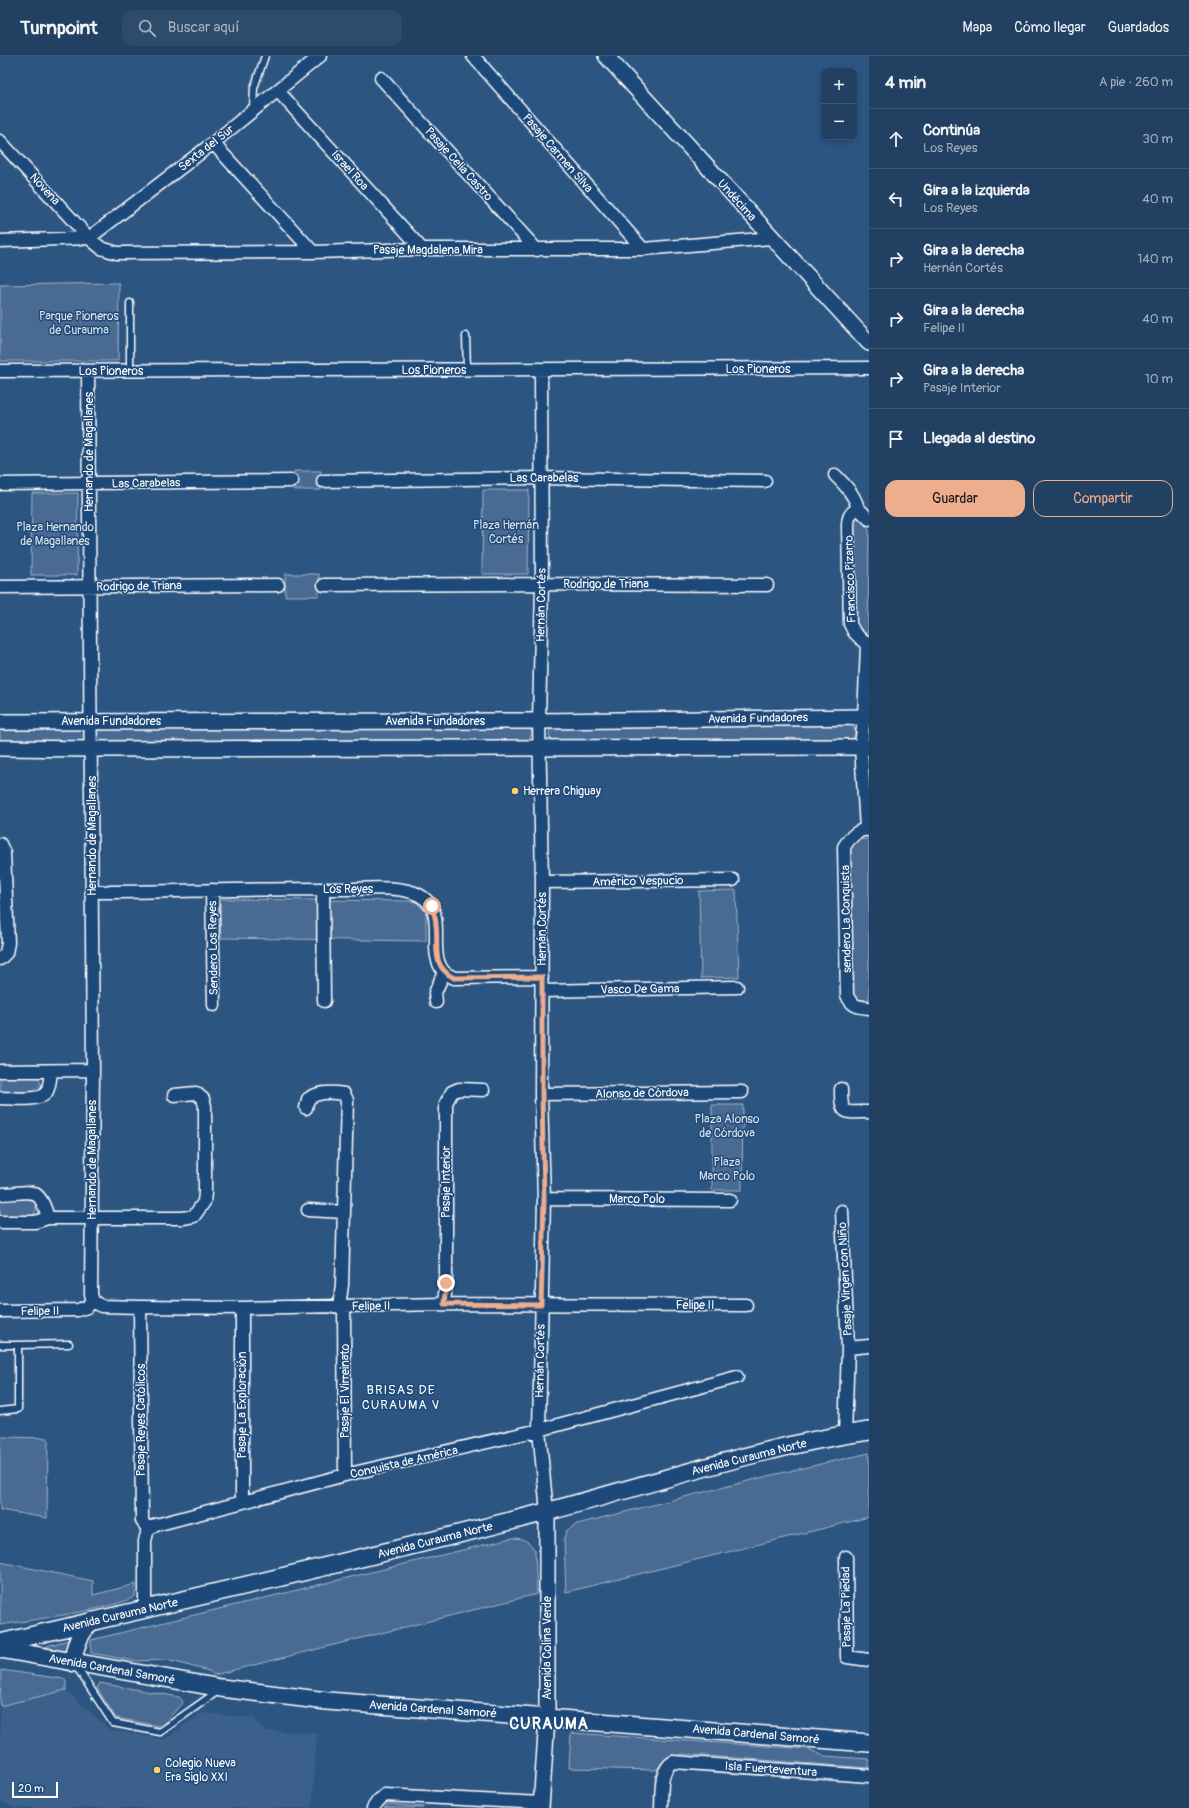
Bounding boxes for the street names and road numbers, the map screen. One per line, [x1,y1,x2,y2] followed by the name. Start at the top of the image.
[519,111,596,196] street label: Pasaje Carmen Silva
[175,122,238,175] street label: Sexta del Sur
[422,124,496,205] street label: Pasaje Celia Castro
[328,147,372,194] street label: Israel Roa
[26,170,63,209] street label: Novena
[714,176,760,225] street label: Undécima
[373,243,483,258] street label: Pasaje Magdalena Mira
[726,362,791,377] street label: Los Pioneros
[402,363,467,378] street label: Los Pioneros
[79,364,144,379] street label: Los Pioneros
[82,391,97,512] street label: Hernando de Magallanes
[510,471,579,486] street label: Las Carabelas
[111,475,181,492] street label: Las Carabelas
[841,534,860,623] street label: Francisco Pizarro
[533,567,550,642] street label: Hernán Cortés
[563,577,649,592] street label: Rodrigo de Triana
[96,578,182,595] street label: Rodrigo de Triana
[708,710,809,727] street label: Avenida Fundadores
[61,714,162,729] street label: Avenida Fundadores
[385,714,486,729] street label: Avenida Fundadores
[85,775,100,896] street label: Hernando de Magallanes
[838,865,855,973] street label: sendero La Conquista
[592,873,684,890] street label: Américo Vespucio
[323,882,374,897] street label: Los Reyes
[535,891,550,966] street label: Hernán Cortés
[205,900,222,996] street label: Sendero Los Reyes
[600,981,680,998] street label: Vasco De Gama
[595,1085,689,1102] street label: Alonso de Córdova
[85,1099,100,1220] street label: Hernando de Magallanes
[439,1145,454,1218] street label: Pasaje Interior
[609,1192,666,1207] street label: Marco Polo
[835,1221,856,1336] street label: Pasaje Virgen con Niño
[676,1298,714,1313] street label: Felipe II
[352,1299,391,1314] street label: Felipe II
[21,1304,60,1319] street label: Felipe II
[532,1323,549,1398] street label: Hernán Cortés
[338,1343,353,1438] street label: Pasaje El Virreinato
[235,1351,250,1458] street label: Pasaje La Exploración
[134,1363,149,1476] street label: Pasaje Reyes Católicos
[690,1436,808,1479] street label: Avenida Curauma Norte
[349,1443,460,1482] street label: Conquista de América
[376,1519,494,1562] street label: Avenida Curauma Norte
[838,1566,855,1648] street label: Pasaje La Piedad
[61,1595,180,1636] street label: Avenida Curauma Norte
[540,1596,555,1700] street label: Avenida Colina Verde
[48,1651,176,1688] street label: Avenida Cardenal Samoré
[369,1698,497,1721] street label: Avenida Cardenal Samoré
[692,1721,820,1748] street label: Avenida Cardenal Samoré
[724,1759,818,1780] street label: Isla Fuerteventura

